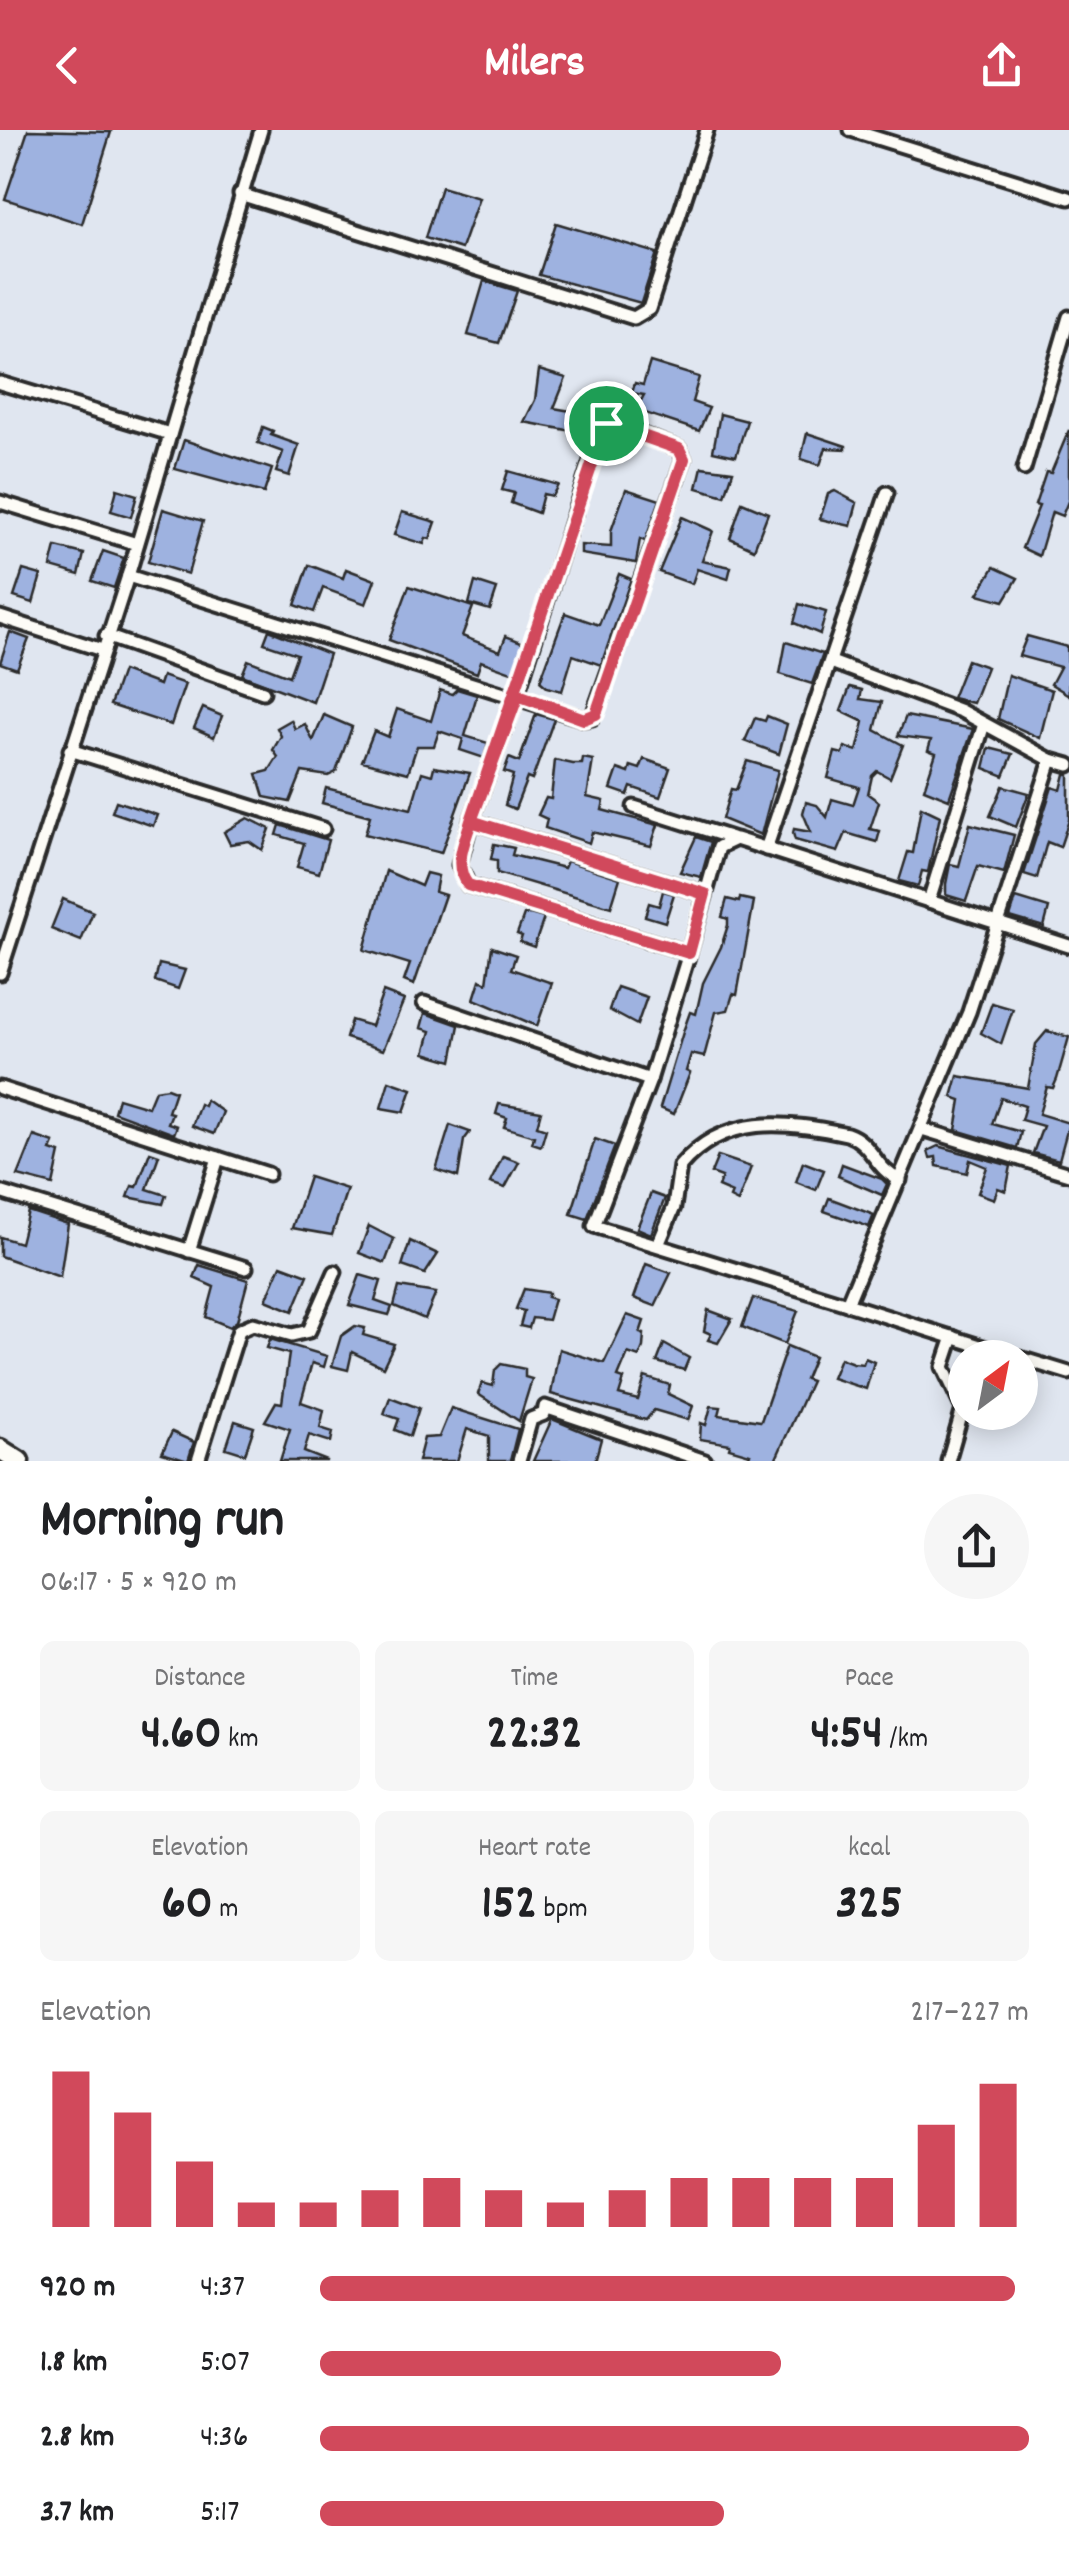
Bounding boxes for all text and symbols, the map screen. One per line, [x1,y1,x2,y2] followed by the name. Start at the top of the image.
[484,33,585,97] text: Milers
[40,38,95,93] icon: back
[974,38,1029,93] icon: share
[564,381,649,466] pin
[579,396,634,451] icon: arrive
[948,1340,1038,1430] north arrow
[948,1340,1038,1430] map controls
[40,1484,284,1563] text: Morning run
[924,1494,1029,1599] button: share
[40,1561,237,1607] text: 06:17 · 5 × 920 m
[154,1660,246,1700] text: Distance
[511,1660,558,1700] text: Time
[844,1660,894,1700] text: Pace
[141,1700,222,1772] text: 4.60
[486,1700,583,1772] text: 22:32
[810,1700,883,1772] text: 4:54
[222,1721,259,1761] text: km
[883,1721,928,1761] text: /km
[151,1830,249,1870] text: Elevation
[478,1830,591,1870] text: Heart rate
[848,1830,890,1870] text: kcal
[161,1870,213,1942] text: 60
[481,1870,537,1942] text: 152
[836,1870,903,1942] text: 325
[213,1891,239,1931] text: m
[537,1891,588,1931] text: bpm
[40,1991,151,2037] text: Elevation
[910,1991,1029,2037] text: 217–227 m
[40,2266,115,2312] text: 920 m
[200,2266,245,2312] text: 4:37
[40,2341,108,2387] text: 1.8 km
[200,2341,250,2387] text: 5:07
[40,2416,115,2462] text: 2.8 km
[200,2416,248,2462] text: 4:36
[40,2491,114,2537] text: 3.7 km
[200,2491,239,2537] text: 5:17

